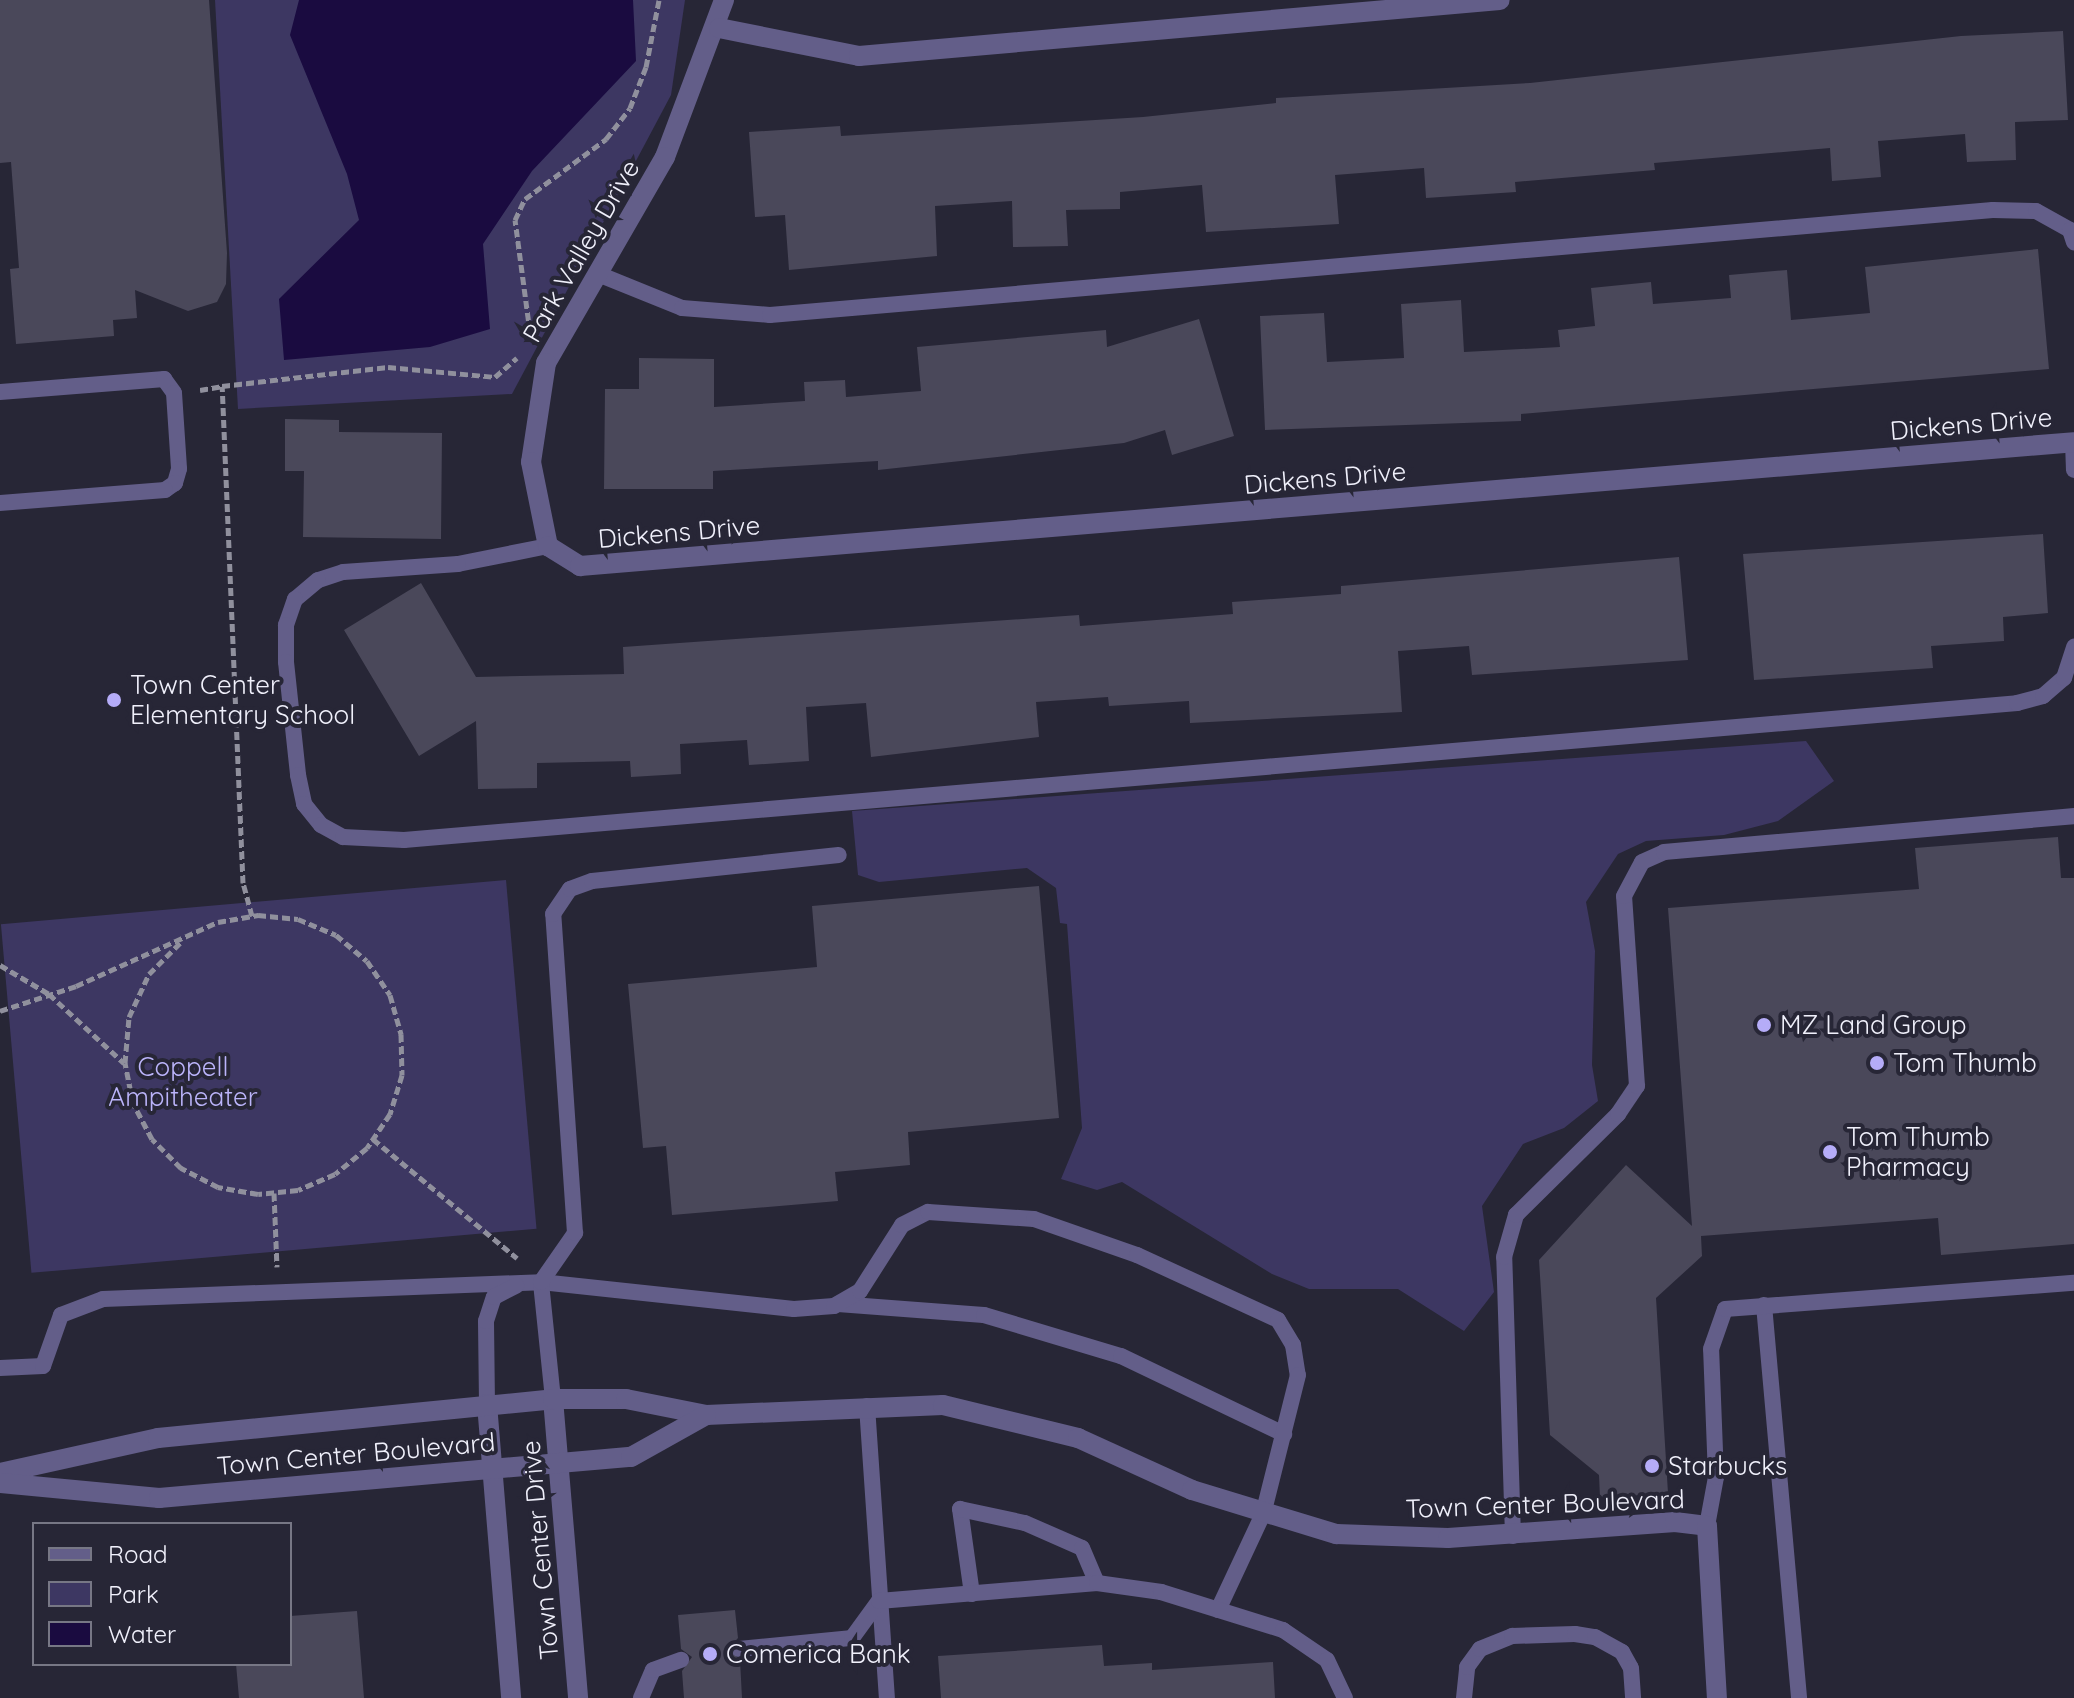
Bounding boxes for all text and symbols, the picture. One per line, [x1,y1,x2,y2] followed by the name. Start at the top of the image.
[516,154,646,348] street label: Park Valley Drive
[1889,401,2053,447] street label: Dickens Drive
[1243,455,1407,501] street label: Dickens Drive
[597,509,761,555] street label: Dickens Drive
[130,669,355,730] place label: Town Center Elementary School
[105,691,123,709] marker: Town Center Elementary School
[1780,1009,1967,1041] place label: MZ Land Group
[1755,1016,1773,1034] marker: MZ Land Group
[1893,1047,2037,1079] place label: Tom Thumb
[108,1051,258,1112] park label: Coppell Ampitheater
[1868,1054,1886,1072] marker: Tom Thumb
[1846,1121,1990,1182] place label: Tom Thumb Pharmacy
[1821,1143,1839,1161] marker: Tom Thumb Pharmacy
[215,1426,497,1482] street label: Town Center Boulevard
[515,1439,565,1661] street label: Town Center Drive
[1668,1450,1787,1482] place label: Starbucks
[1643,1457,1661,1475] marker: Starbucks
[1405,1484,1685,1524] street label: Town Center Boulevard
[32,1522,292,1666] legend
[108,1539,168,1569] text: Road
[108,1579,159,1609] text: Park
[108,1619,176,1649] text: Water
[726,1638,911,1670] place label: Comerica Bank
[701,1645,719,1663] marker: Comerica Bank

